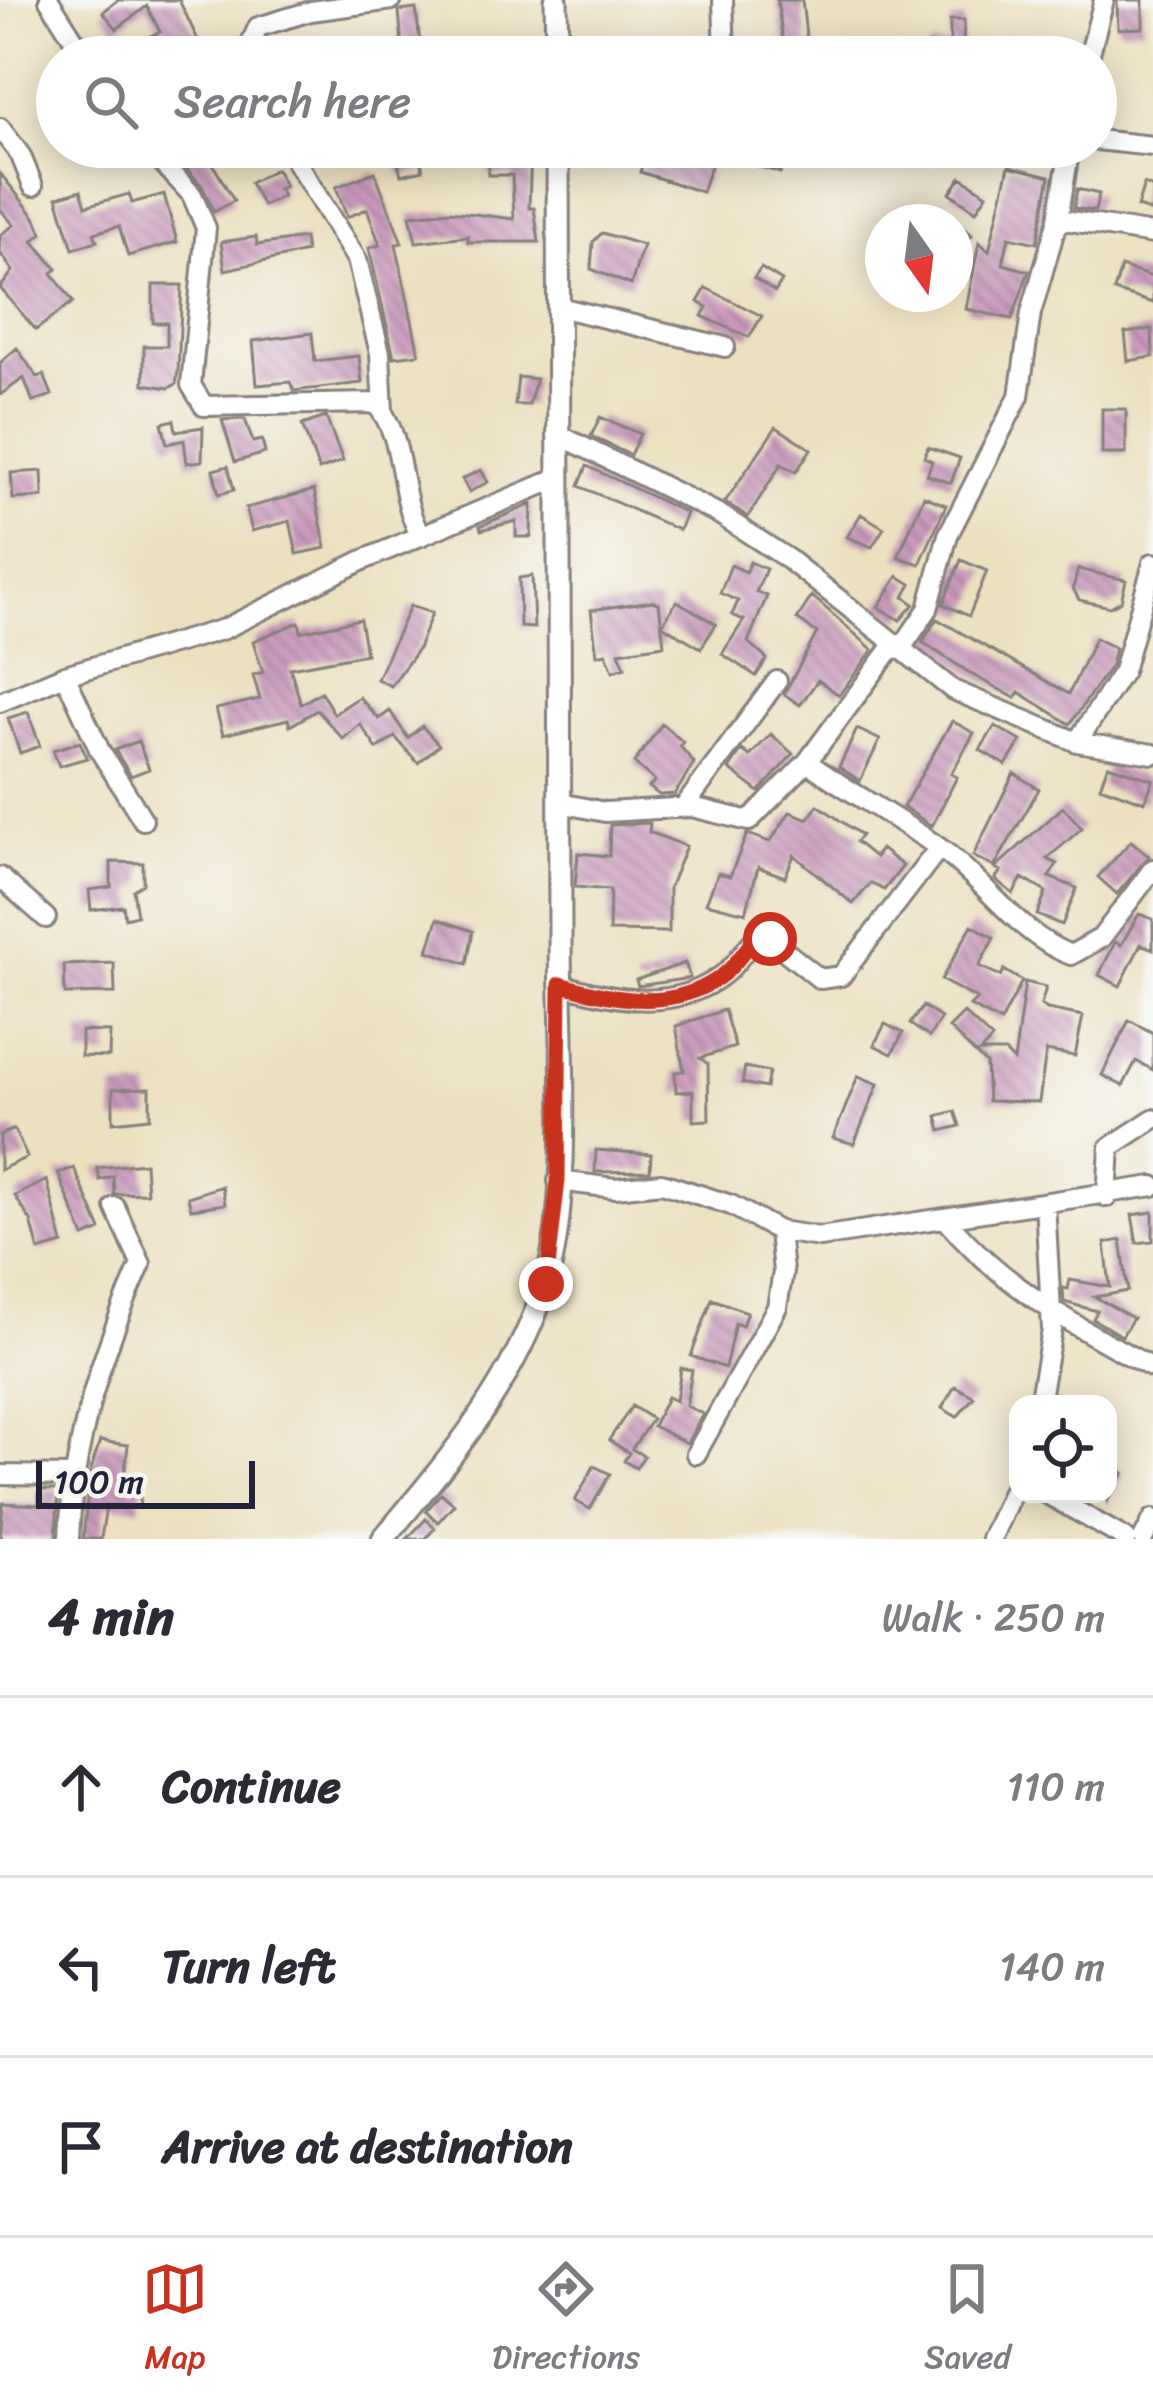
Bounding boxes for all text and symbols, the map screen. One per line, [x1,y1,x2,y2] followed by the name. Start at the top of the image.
[36,36,1117,168] search box
[174,62,411,142] text: Search here
[78,69,144,135] icon: search
[865,204,973,312] north arrow
[743,912,797,966] route start
[519,1257,573,1311] route end
[1009,1395,1117,1503] map controls
[1009,1395,1117,1503] button: locate
[54,1453,144,1511] text: 100 m
[36,1455,255,1508] scale bar
[48,1572,174,1662] text: 4 min
[882,1583,1105,1652] text: Walk · 250 m
[162,1747,341,1827] text: Continue
[1007,1752,1105,1821] text: 110 m
[48,1754,114,1820] icon: ahead
[162,1927,335,2007] text: Turn left
[999,1932,1105,2001] text: 140 m
[48,1934,114,2000] icon: left
[162,2107,572,2187] text: Arrive at destination
[48,2114,114,2180] icon: arrive
[142,2256,208,2386] tab: Map
[492,2256,640,2386] tab: Directions
[924,2256,1011,2386] tab: Saved

